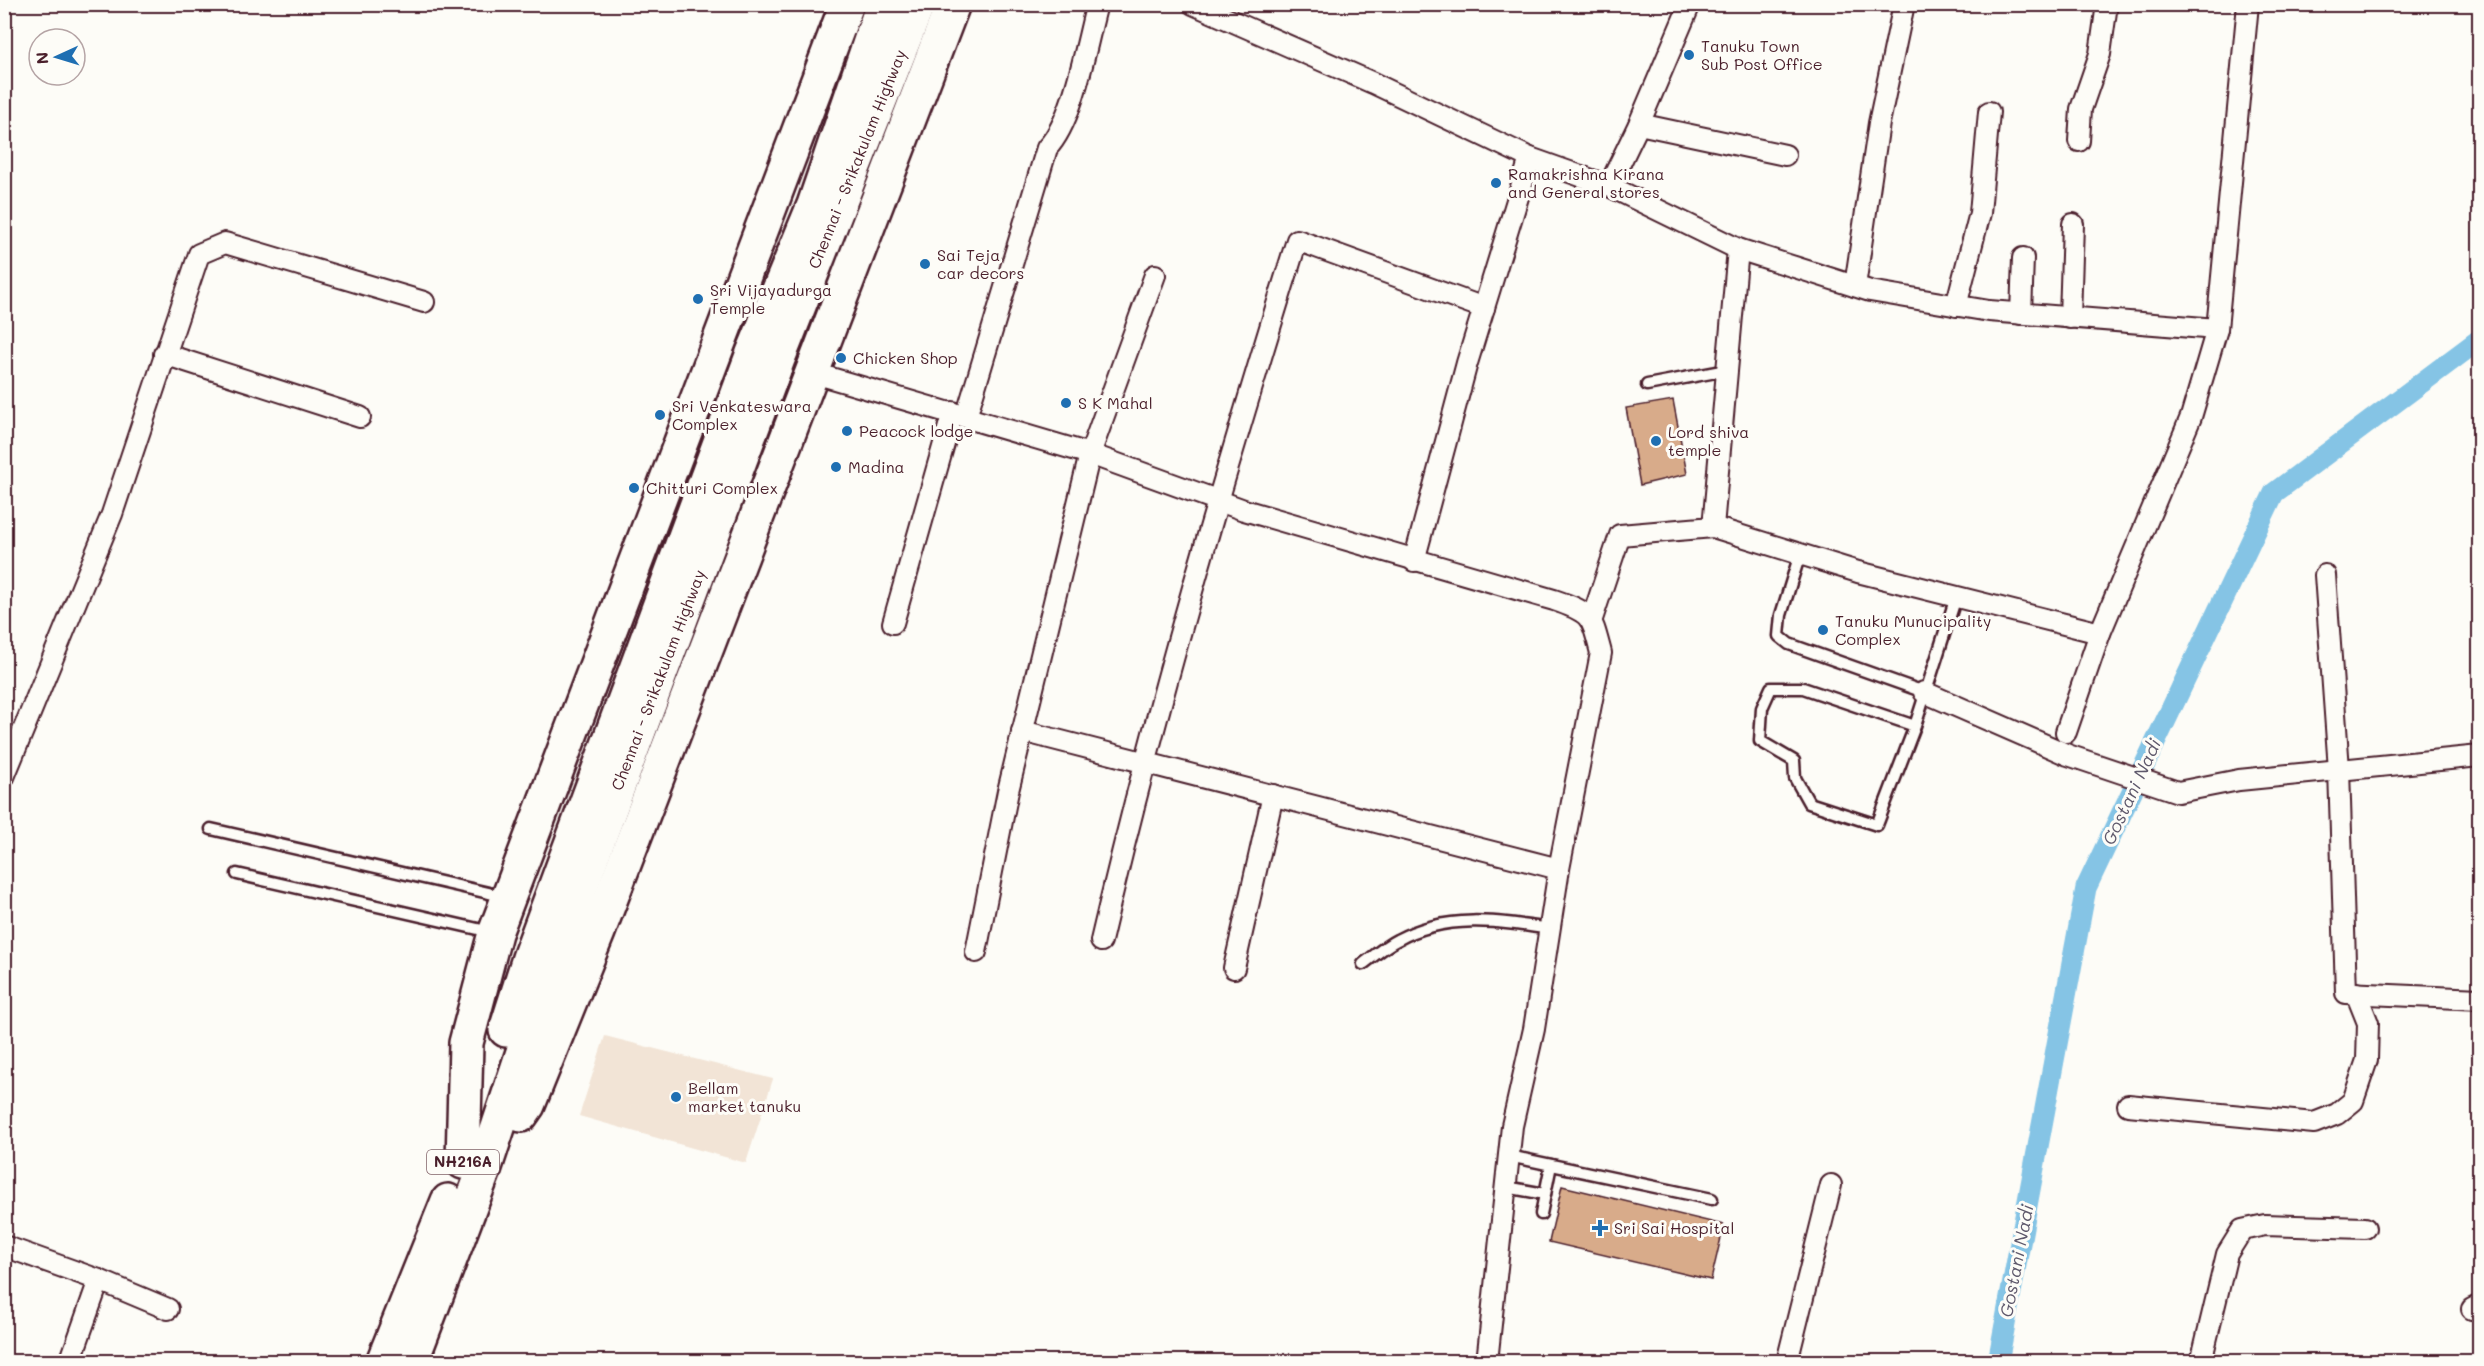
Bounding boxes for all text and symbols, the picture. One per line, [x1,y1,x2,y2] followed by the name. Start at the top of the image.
[27,27,87,87] north arrow
[1701,35,1823,74] place label: Tanuku Town Sub Post Office
[803,46,910,272] street label: Chennai - Srikakulam Highway
[1682,48,1696,62] marker: Tanuku Town Sub Post Office
[31,51,52,65] text: N
[1508,163,1665,202] place label: Ramakrishna Kirana and General stores
[1489,176,1503,190] marker: Ramakrishna Kirana and General stores
[937,244,1024,283] place label: Sai Teja car decors
[918,257,932,271] marker: Sai Teja car decors
[710,279,832,318] place label: Sri Vijayadurga Temple
[691,292,705,306] marker: Sri Vijayadurga Temple
[853,347,958,368] place label: Chicken Shop
[834,351,848,365] marker: Chicken Shop
[1078,392,1153,413] place label: S K Mahal
[672,395,812,434] place label: Sri Venkateswara Complex
[1059,396,1073,410] marker: S K Mahal
[653,408,667,422] marker: Sri Venkateswara Complex
[859,420,973,441] place label: Peacock lodge
[1668,421,1749,460] place label: Lord shiva temple
[840,424,854,438] marker: Peacock lodge
[1649,434,1663,448] marker: Lord shiva temple
[848,456,905,477] place label: Madina
[829,460,843,474] marker: Madina
[646,477,778,498] place label: Chitturi Complex
[627,481,641,495] marker: Chitturi Complex
[606,566,709,793] street label: Chennai - Srikakulam Highway
[1835,610,1991,649] place label: Tanuku Munucipality Complex
[1816,623,1830,637] marker: Tanuku Munucipality Complex
[2096,734,2166,849] water label: Gostani Nadi
[688,1077,801,1116] place label: Bellam market tanuku
[669,1090,683,1104] marker: Bellam market tanuku
[427,1150,499,1174] road number: NH216A
[1993,1202,2039,1319] water label: Gostani Nadi
[1614,1217,1735,1238] place label: Sri Sai Hospital
[1591,1219,1609,1237] marker: Sri Sai Hospital

